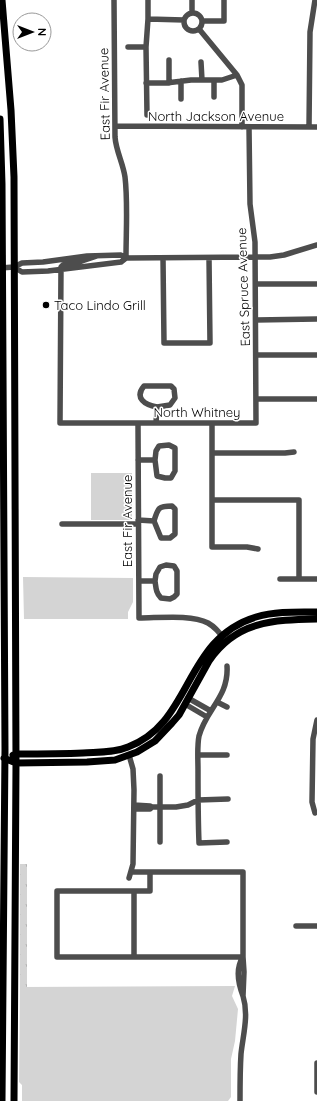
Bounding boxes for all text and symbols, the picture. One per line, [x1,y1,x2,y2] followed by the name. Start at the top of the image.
[12,12,52,52] north arrow
[35,28,49,36] text: N
[95,48,113,140] street label: East Fir Avenue
[148,108,284,124] street label: North Jackson Avenue
[233,227,253,347] street label: East Spruce Avenue
[54,297,146,313] place label: Taco Lindo Grill
[41,300,51,310] marker: Taco Lindo Grill
[154,404,240,420] street label: North Whitney
[119,475,135,567] street label: East Fir Avenue

